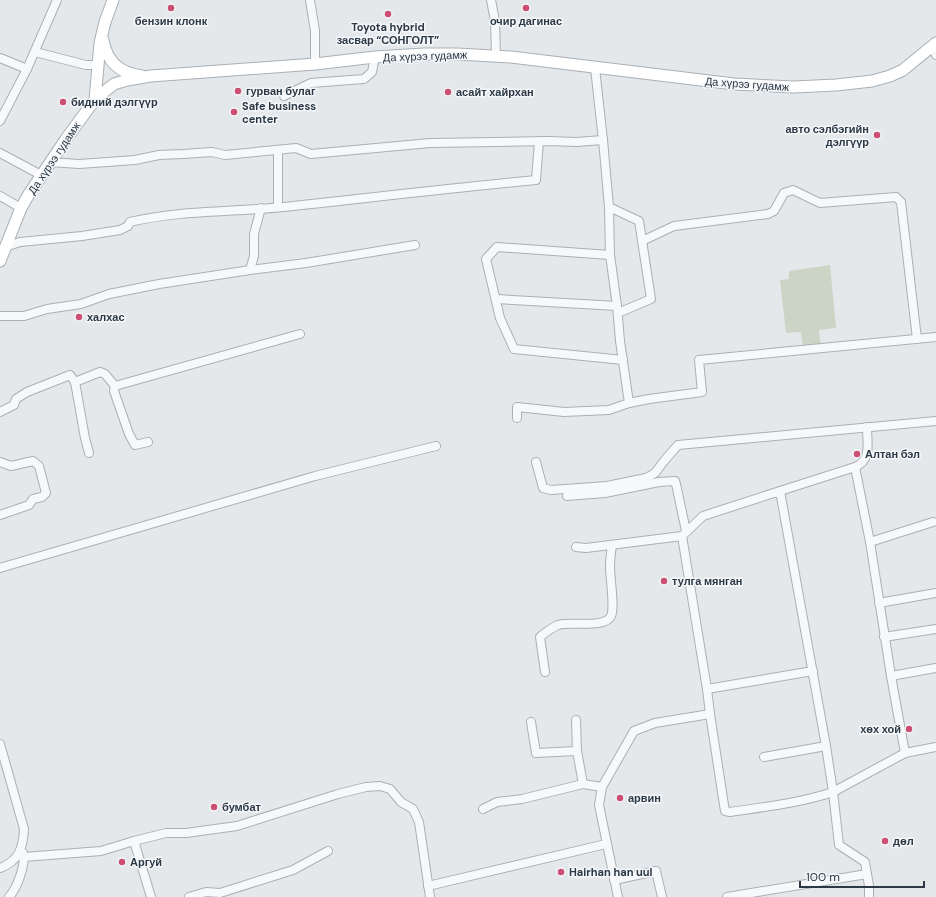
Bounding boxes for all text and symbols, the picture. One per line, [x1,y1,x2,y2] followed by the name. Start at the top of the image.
[166,3,176,13] marker: бензин клонк
[521,3,531,13] marker: очир дагинас
[383,9,393,19] marker: Toyota hybrid засвар “СОНГОЛТ”
[135,14,208,28] place label: бензин клонк
[490,14,562,28] place label: очир дагинас
[337,20,439,47] place label: Toyota hybrid засвар “СОНГОЛТ”
[383,48,468,64] street label: Да хүрээ гудамж
[704,74,790,94] street label: Да хүрээ гудамж
[246,84,316,98] place label: гурван булаг
[456,85,534,99] place label: асайт хайрхан
[233,86,243,96] marker: гурван булаг
[443,87,453,97] marker: асайт хайрхан
[71,95,158,109] place label: бидний дэлгүүр
[58,97,68,107] marker: бидний дэлгүүр
[242,99,316,126] place label: Safe business center
[229,107,239,117] marker: Safe business center
[25,119,84,197] street label: Да хүрээ гудамж
[785,122,869,149] place label: авто сэлбэгийн дэлгүүр
[872,130,882,140] marker: авто сэлбэгийн дэлгүүр
[87,310,125,324] place label: халхас
[74,312,84,322] marker: халхас
[865,447,920,461] place label: Алтан бэл
[852,449,862,459] marker: Алтан бэл
[672,574,742,588] place label: тулга мянган
[659,576,669,586] marker: тулга мянган
[860,722,901,736] place label: хөх хой
[904,724,914,734] marker: хөх хой
[628,791,661,805] place label: арвин
[615,793,625,803] marker: арвин
[222,800,262,814] place label: бумбат
[209,802,219,812] marker: бумбат
[893,834,914,848] place label: дөл
[880,836,890,846] marker: дөл
[130,855,162,869] place label: Аргуй
[117,857,127,867] marker: Аргуй
[800,863,924,889] scale bar
[569,865,653,879] place label: Hairhan han uul
[556,867,566,877] marker: Hairhan han uul
[806,869,840,885] text: 100 m

